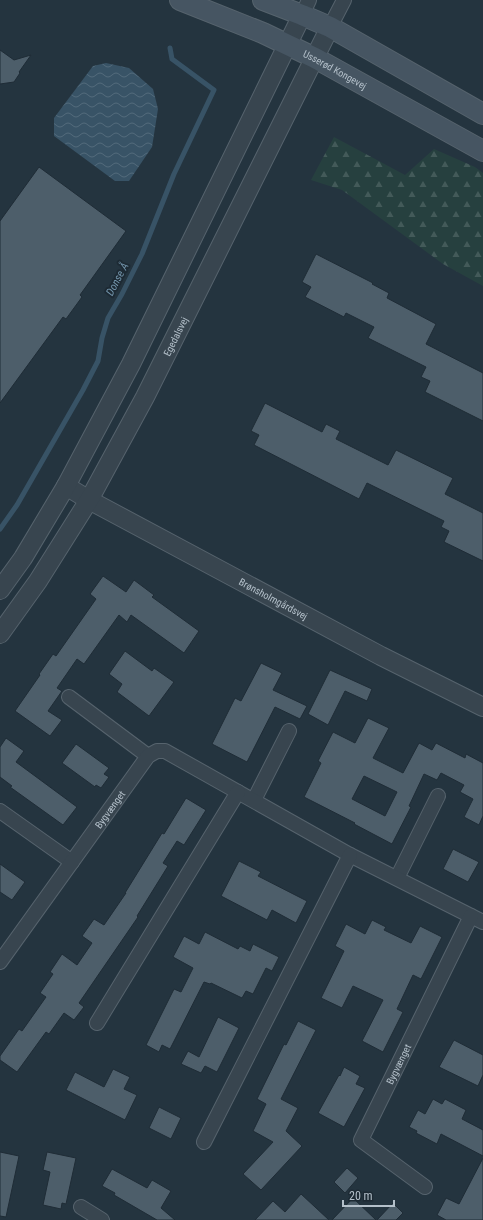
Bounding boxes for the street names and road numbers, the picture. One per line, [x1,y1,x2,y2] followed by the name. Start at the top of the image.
[301,48,368,91] street label: Usserød Kongevej
[161,315,190,358] street label: Egedalsvej
[237,576,309,622] street label: Brønsholmgårdsvej
[93,789,127,830] street label: Bygvænget
[384,1042,413,1086] street label: Bygvænget

